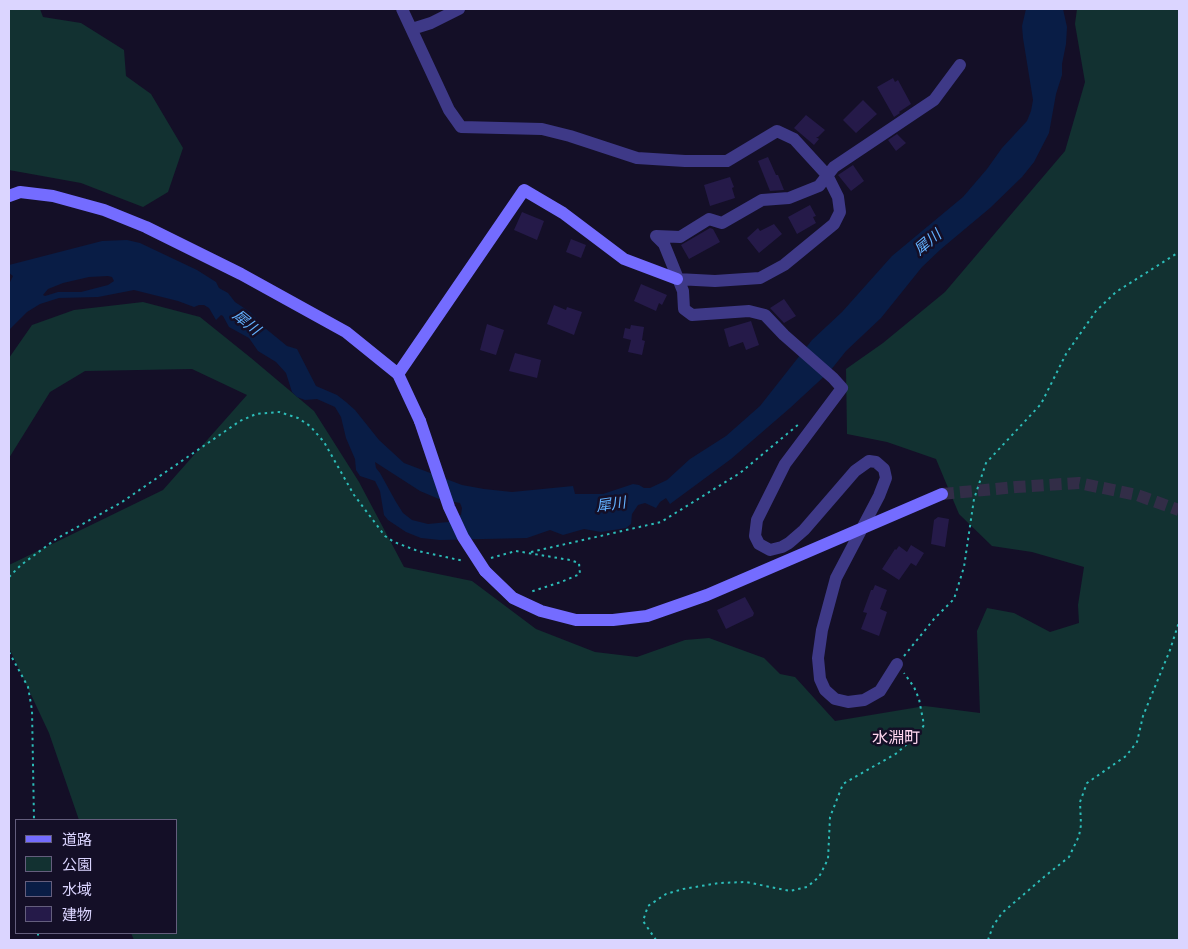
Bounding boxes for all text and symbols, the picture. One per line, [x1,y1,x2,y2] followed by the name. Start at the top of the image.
[911,226,945,260] water label: 犀川
[229,307,263,339] water label: 犀川
[595,494,627,516] water label: 犀川
[872,729,920,749] district label: 水淵町
[15,819,178,934] legend
[62,831,92,848] text: 道路
[62,856,92,873] text: 公園
[62,881,92,898] text: 水域
[62,906,92,923] text: 建物

